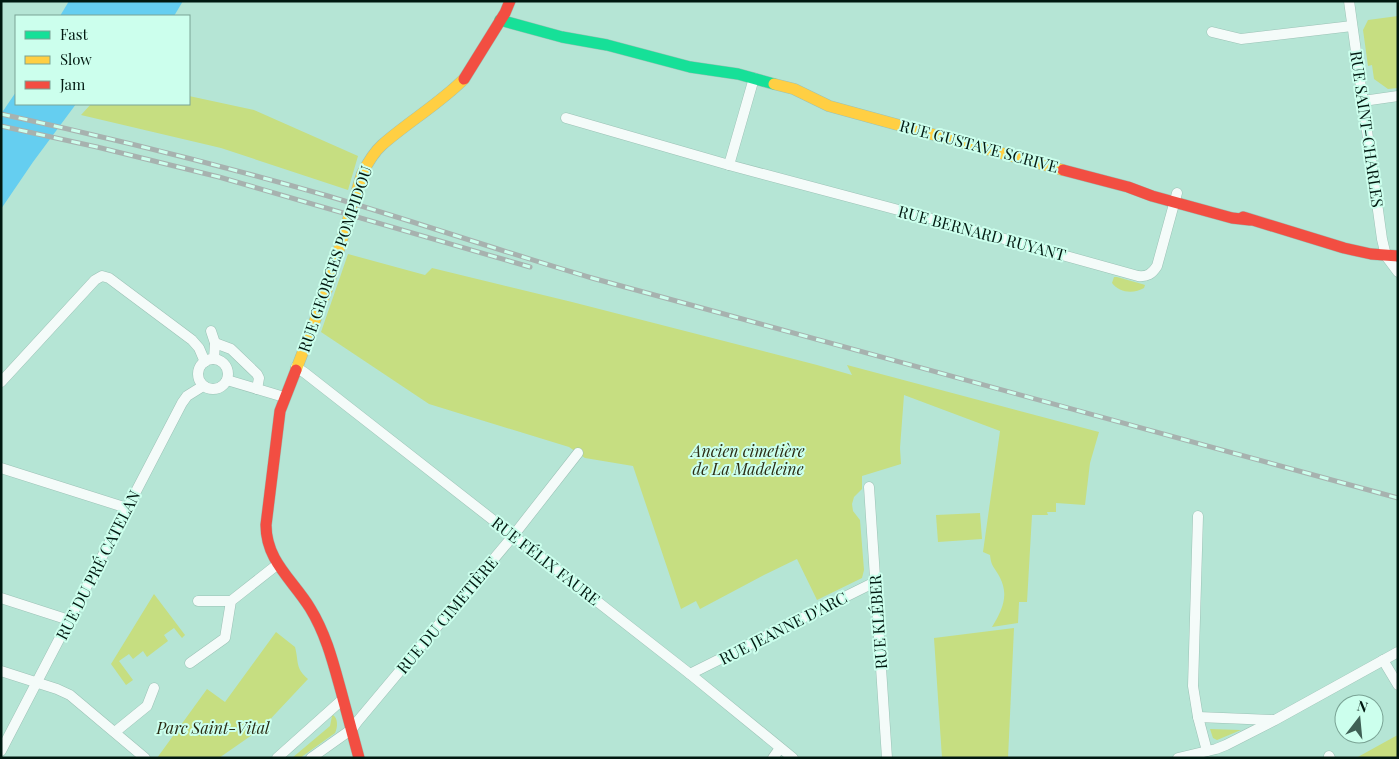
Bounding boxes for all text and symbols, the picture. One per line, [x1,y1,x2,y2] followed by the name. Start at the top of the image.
[15,15,190,105] legend
[60,24,89,44] text: Fast
[60,49,92,69] text: Slow
[1346,49,1389,209] street label: RUE SAINT-CHARLES
[59,74,86,94] text: Jam
[898,114,1061,177] street label: RUE GUSTAVE SCRIVE
[293,163,376,355] street label: RUE GEORGES POMPIDOU
[896,200,1068,265] street label: RUE BERNARD RUYANT
[689,440,805,479] park label: Ancien cimetière de La Madeleine
[51,486,144,643] street label: RUE DU PRÉ CATELAN
[488,512,605,609] street label: RUE FÉLIX FAURE
[391,552,502,678] street label: RUE DU CIMETIÈRE
[864,574,891,670] street label: RUE KLÉBER
[715,586,850,669] street label: RUE JEANNE D'ARC
[1334,694,1384,744] north arrow
[1355,695,1370,717] text: N
[156,717,270,738] park label: Parc Saint-Vital

